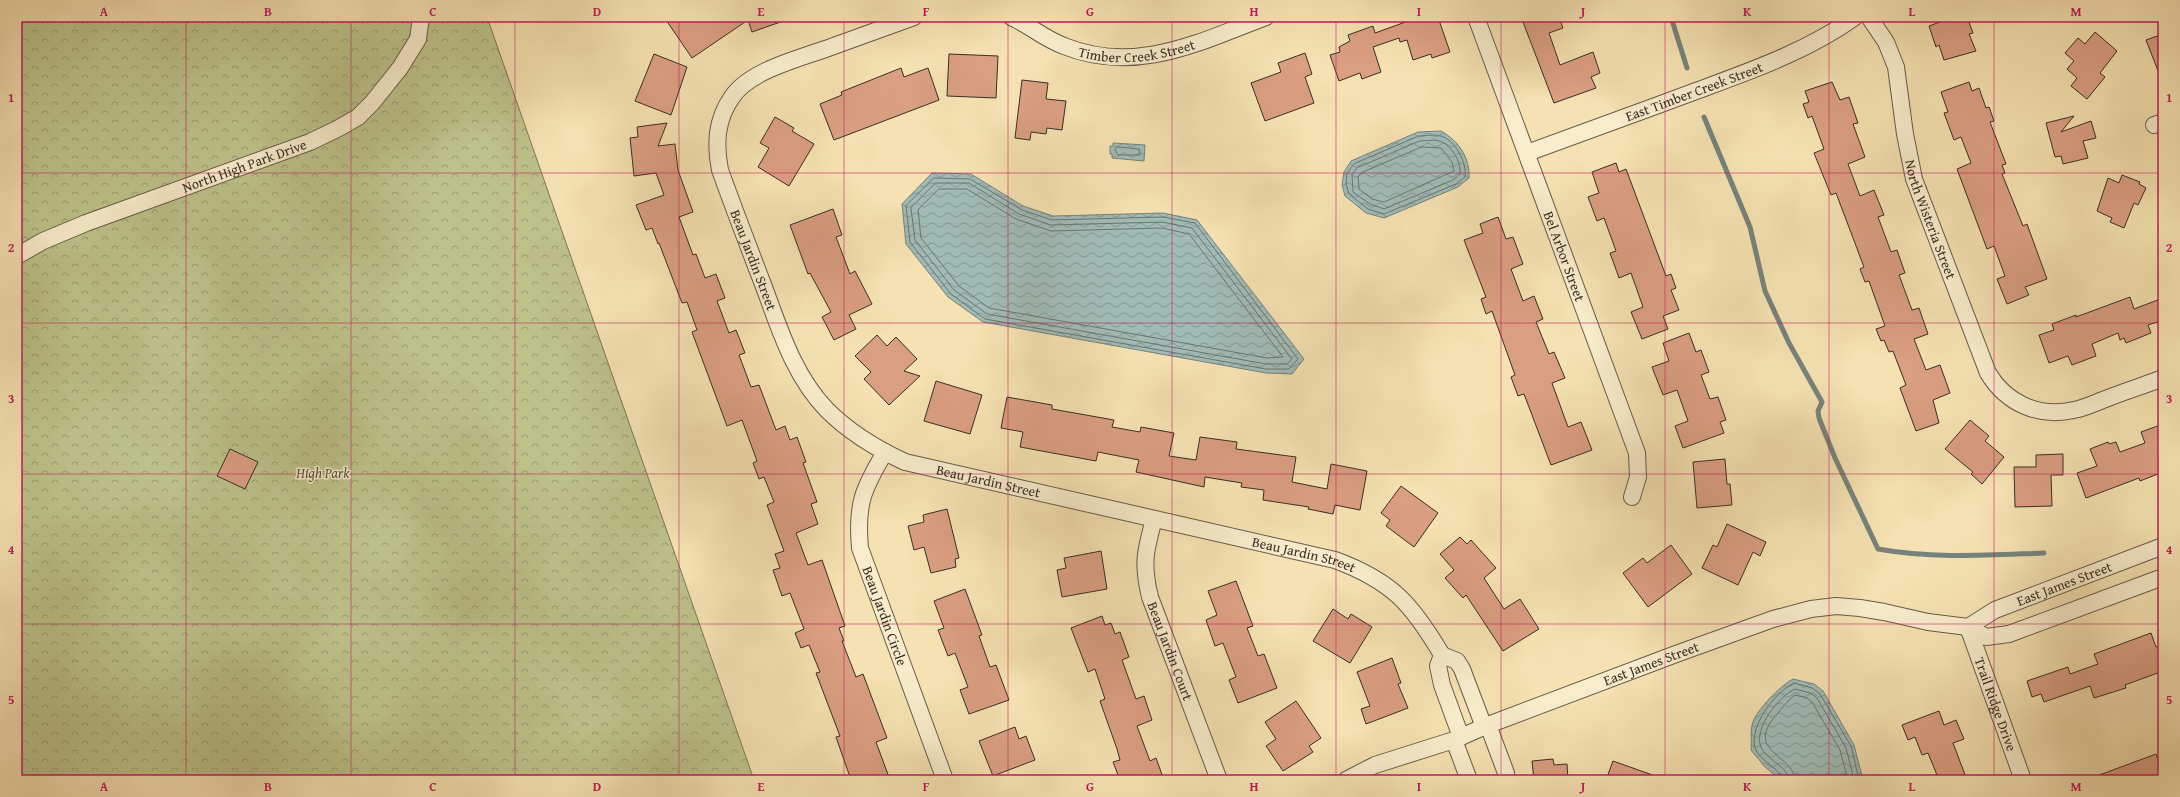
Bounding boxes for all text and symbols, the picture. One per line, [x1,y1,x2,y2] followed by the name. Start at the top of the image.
[100,2,109,21] text: A
[264,2,272,21] text: B
[429,2,437,21] text: C
[593,2,601,21] text: D
[758,2,765,21] text: E
[923,2,930,21] text: F
[1086,2,1094,21] text: G
[1249,2,1259,21] text: H
[1417,2,1421,21] text: I
[1579,2,1586,21] text: J
[1743,2,1752,21] text: K
[1909,2,1916,21] text: L
[2070,2,2082,21] text: M
[1076,34,1198,67] street label: Timber Creek Street
[1623,57,1766,126] street label: East Timber Creek Street
[8,88,14,107] text: 1
[2166,88,2172,107] text: 1
[179,134,310,197] street label: North High Park Drive
[1900,158,1961,282] street label: North Wisteria Street
[725,207,782,313] street label: Beau Jardin Street
[1539,208,1590,304] street label: Bel Arbor Street
[8,238,15,257] text: 2
[2166,238,2173,257] text: 2
[8,389,14,408] text: 3
[2166,389,2172,408] text: 3
[934,459,1042,503] street label: Beau Jardin Street
[295,463,350,483] park label: High Park
[1250,531,1359,577] street label: Beau Jardin Street
[8,540,15,559] text: 4
[2166,540,2173,559] text: 4
[2014,556,2115,611] street label: East James Street
[858,563,912,669] street label: Beau Jardin Circle
[1143,599,1198,703] street label: Beau Jardin Court
[1601,637,1702,691] street label: East James Street
[1970,654,2022,754] street label: Trail Ridge Drive
[8,690,15,709] text: 5
[2166,690,2173,709] text: 5
[100,777,109,796] text: A
[264,777,272,796] text: B
[429,777,437,796] text: C
[593,777,601,796] text: D
[758,777,765,796] text: E
[923,777,930,796] text: F
[1086,777,1094,796] text: G
[1249,777,1259,796] text: H
[1417,777,1421,796] text: I
[1579,777,1586,796] text: J
[1743,777,1752,796] text: K
[1909,777,1916,796] text: L
[2070,777,2082,796] text: M

